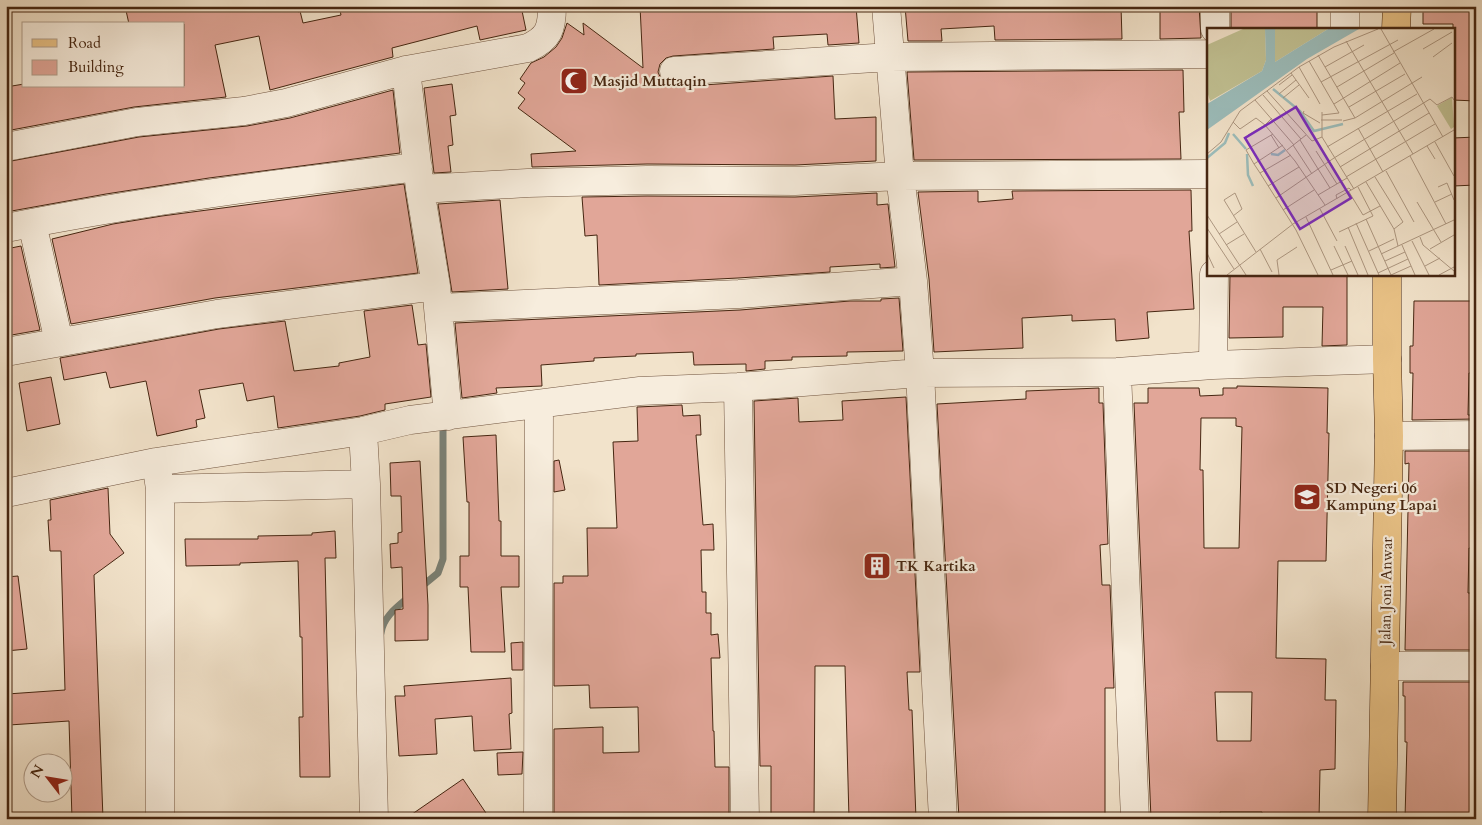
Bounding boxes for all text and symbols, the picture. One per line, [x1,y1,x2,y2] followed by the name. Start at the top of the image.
[22,22,185,88] legend
[1207,28,1454,275] inset map
[68,33,101,53] text: Road
[68,57,124,77] text: Building
[559,66,589,96] mosque icon: Masjid Muttaqin
[593,71,707,91] place label: Masjid Muttaqin
[1326,478,1437,515] place label: SD Negeri 06 Kampung Lapai
[1292,482,1322,512] school or university icon: SD Negeri 06 Kampung Lapai
[1375,537,1397,647] street label: Jalan Joni Anwar
[862,551,892,581] building icon: TK Kartika
[896,556,976,576] place label: TK Kartika
[22,752,72,802] north arrow
[26,761,49,782] text: N

